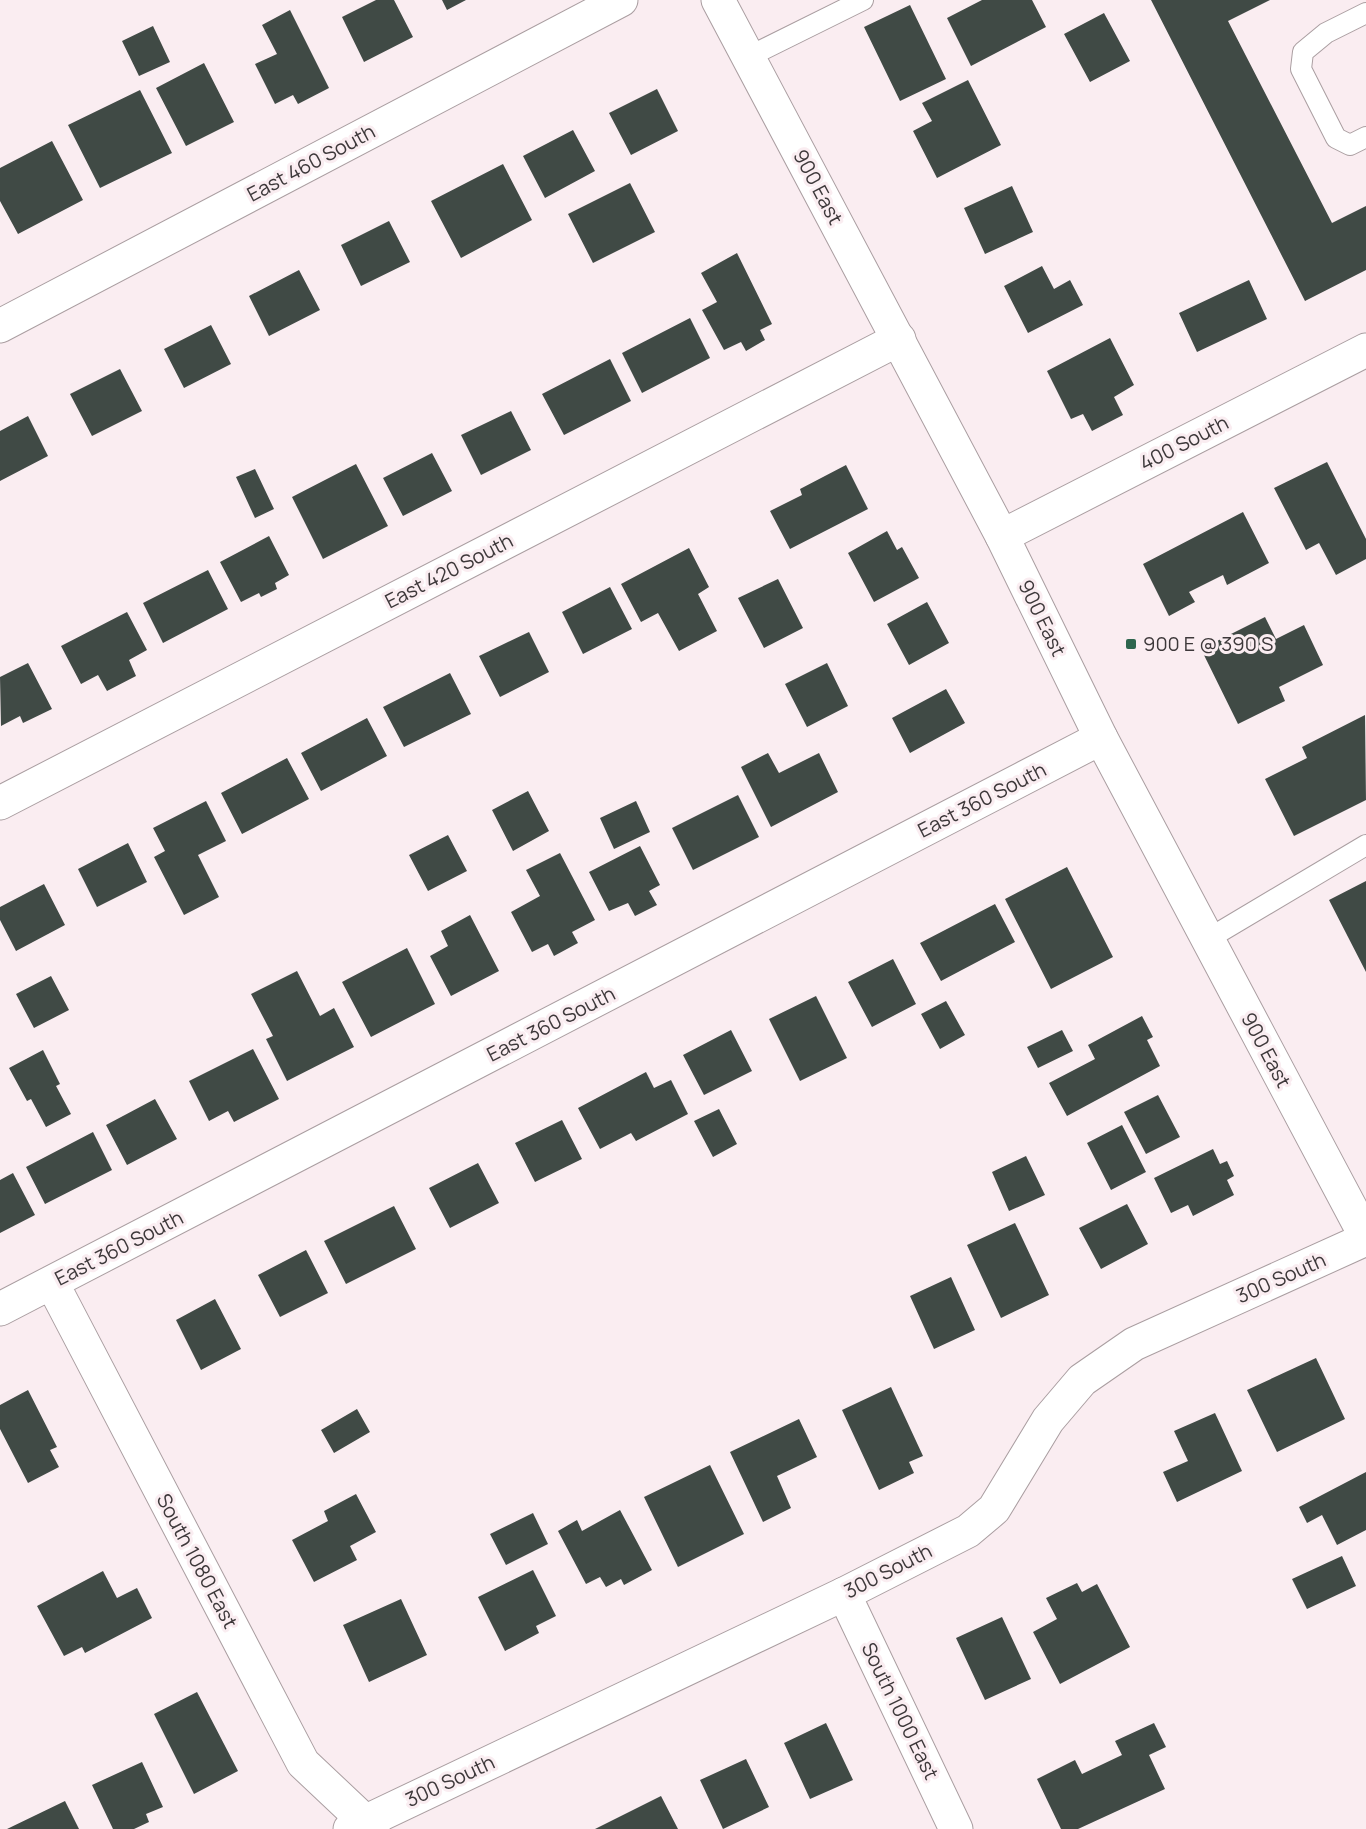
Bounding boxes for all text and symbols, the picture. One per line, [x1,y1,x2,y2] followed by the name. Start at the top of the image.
[242,117,380,208] street label: East 460 South
[787,144,850,229] street label: 900 East
[1135,409,1233,476] street label: 400 South
[380,527,517,614] street label: East 420 South
[1012,575,1073,660] street label: 900 East
[1143,630,1273,657] place label: 900 E @ 390 S
[1124,637,1138,651] marker: 900 E @ 390 S
[913,756,1051,844] street label: East 360 South
[482,980,620,1068] street label: East 360 South
[1235,1007,1298,1092] street label: 900 East
[50,1204,188,1292] street label: East 360 South
[1232,1246,1330,1309] street label: 300 South
[151,1489,244,1633] street label: South 1080 East
[839,1537,936,1604] street label: 300 South
[856,1638,945,1784] street label: South 1000 East
[401,1748,499,1813] street label: 300 South

